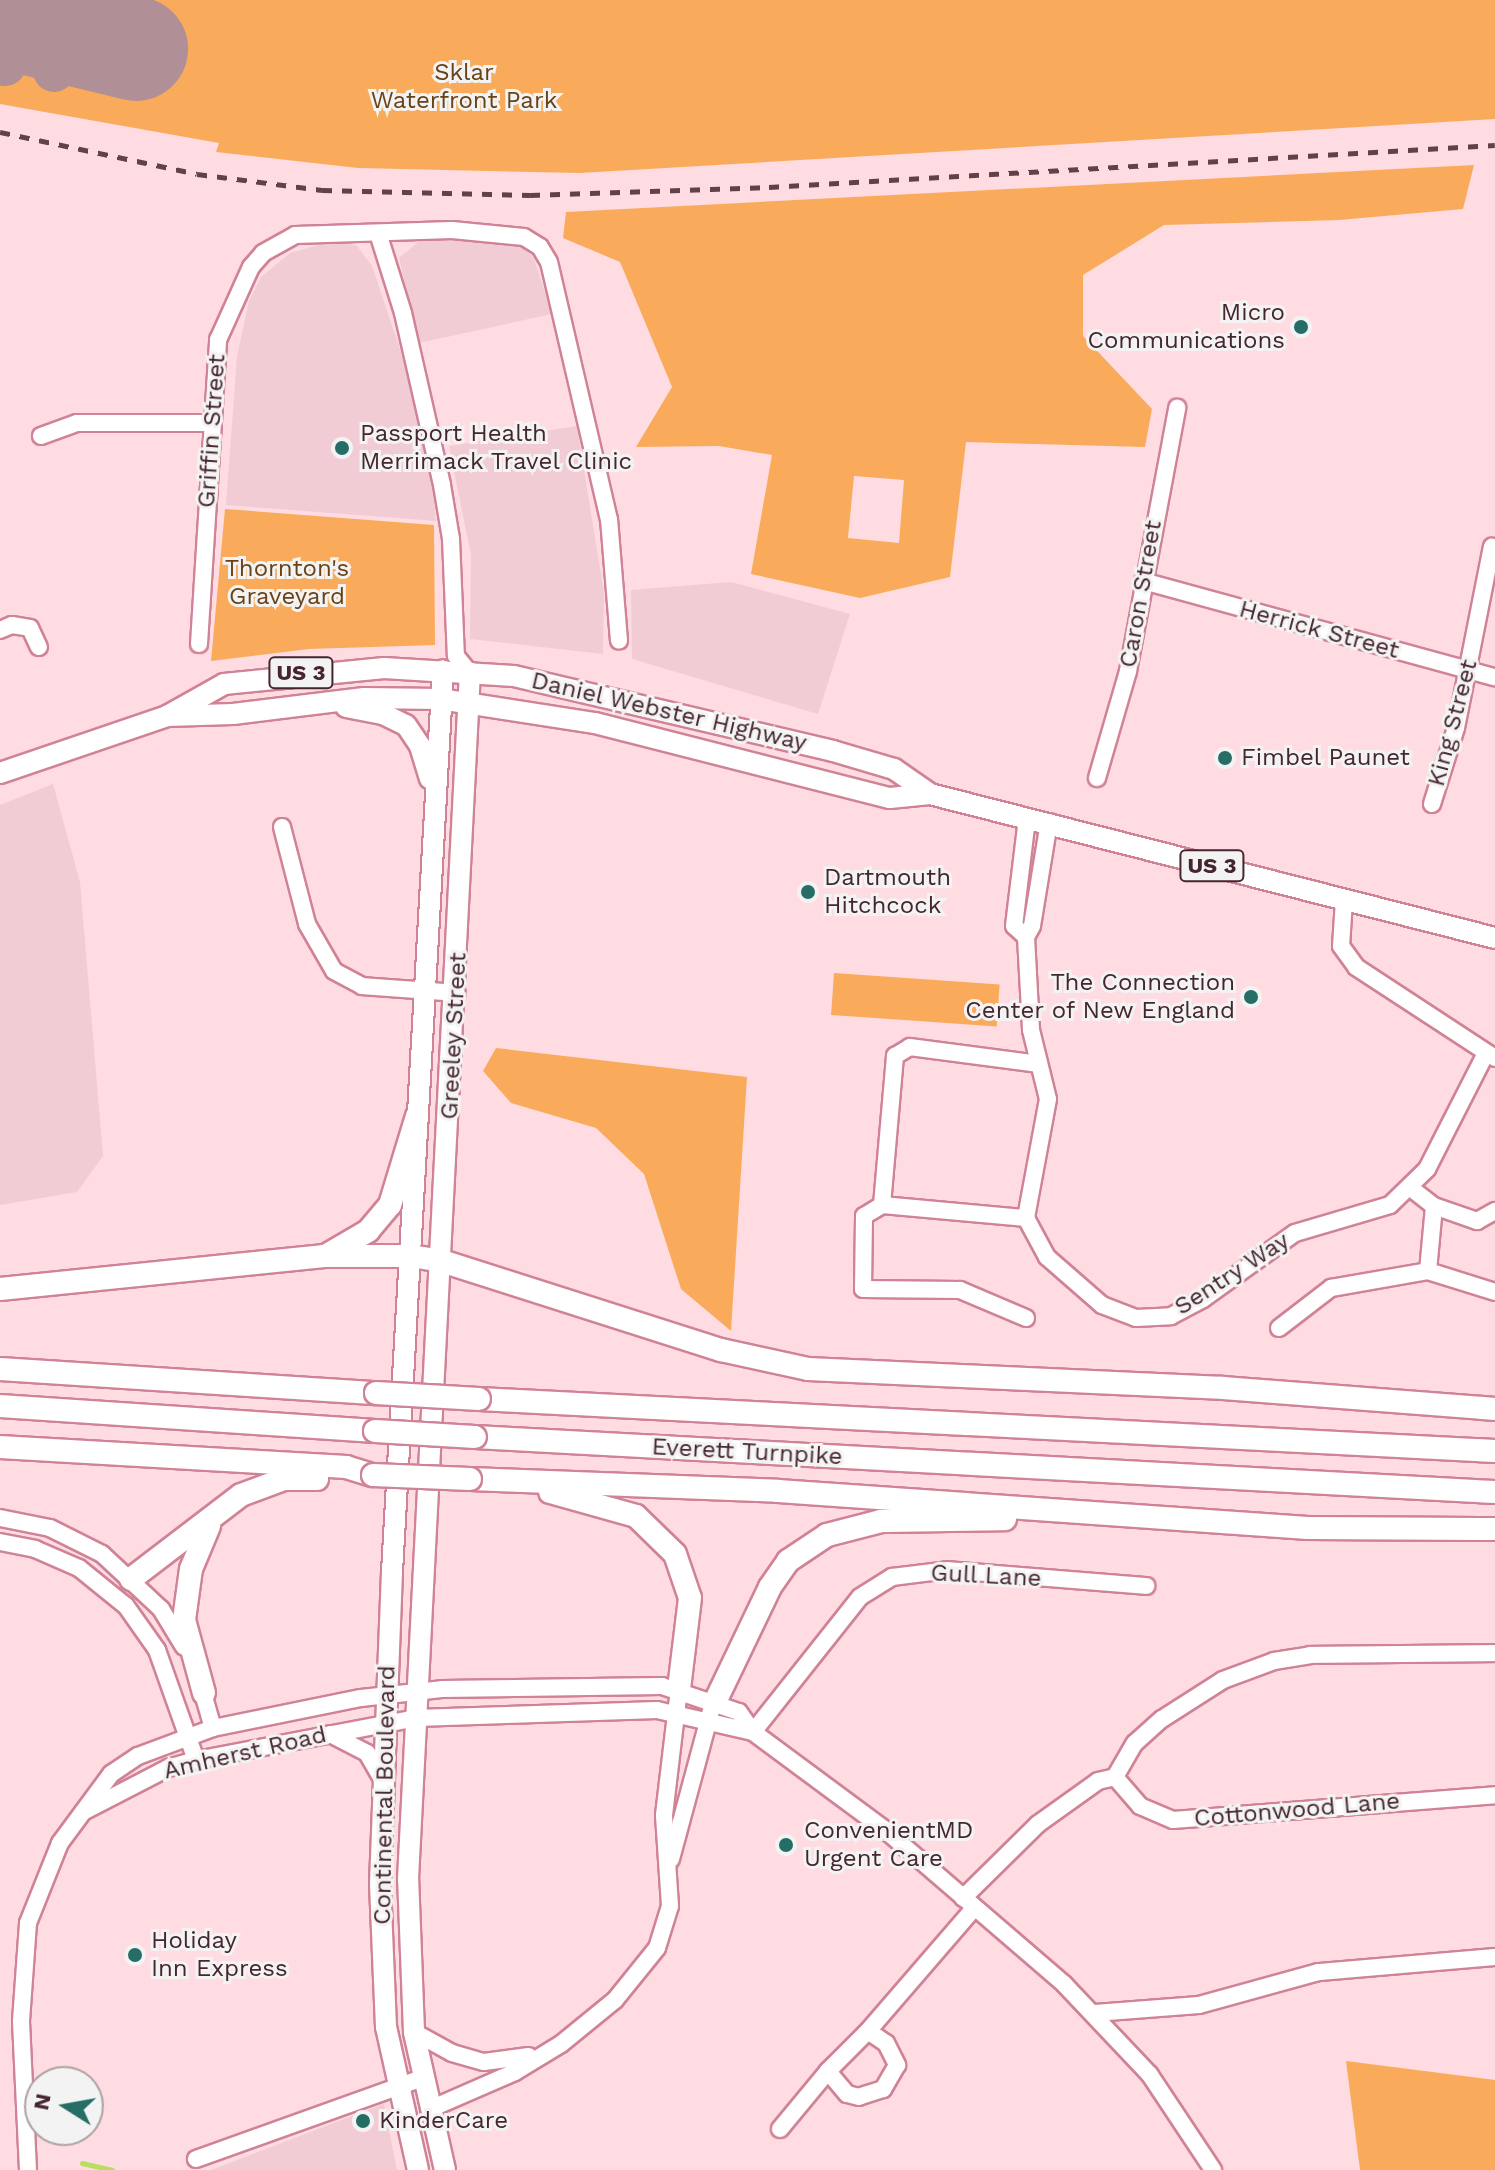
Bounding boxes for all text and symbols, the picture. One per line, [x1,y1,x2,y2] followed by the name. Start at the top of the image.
[371,59,557,115] park label: Sklar Waterfront Park
[1087,299,1285,355] place label: Micro Communications
[1292,318,1310,336] marker: Micro Communications
[192,353,232,509] street label: Griffin Street
[360,420,634,476] place label: Passport Health Merrimack Travel Clinic
[331,437,353,459] marker: Passport Health Merrimack Travel Clinic
[1114,518,1168,670] street label: Caron Street
[225,555,349,611] park label: Thornton's Graveyard
[1236,595,1402,665] street label: Herrick Street
[267,655,335,691] road number: US 3
[1422,656,1484,790] street label: King Street
[528,666,810,758] street label: Daniel Webster Highway
[1241,744,1411,772] place label: Fimbel Paunet
[1216,749,1234,767] marker: Fimbel Paunet
[1178,848,1246,884] road number: US 3
[824,864,951,920] place label: Dartmouth Hitchcock
[799,883,817,901] marker: Dartmouth Hitchcock
[435,951,473,1121] street label: Greeley Street
[963,969,1235,1025] place label: The Connection Center of New England
[1242,988,1260,1006] marker: The Connection Center of New England
[1169,1226,1295,1322] street label: Sentry Way
[651,1433,843,1471] street label: Everett Turnpike
[929,1559,1043,1593] street label: Gull Lane
[368,1665,402,1925] street label: Continental Boulevard
[161,1720,329,1786] street label: Amherst Road
[1193,1787,1401,1833] street label: Cottonwood Lane
[804,1817,973,1873] place label: ConvenientMD Urgent Care
[775,1834,797,1856] marker: ConvenientMD Urgent Care
[151,1927,288,1983] place label: Holiday Inn Express
[126,1946,144,1964] marker: Holiday Inn Express
[24,2066,104,2146] north arrow
[28,2091,56,2112] text: N
[379,2107,508,2135] place label: KinderCare
[354,2112,372,2130] marker: KinderCare

